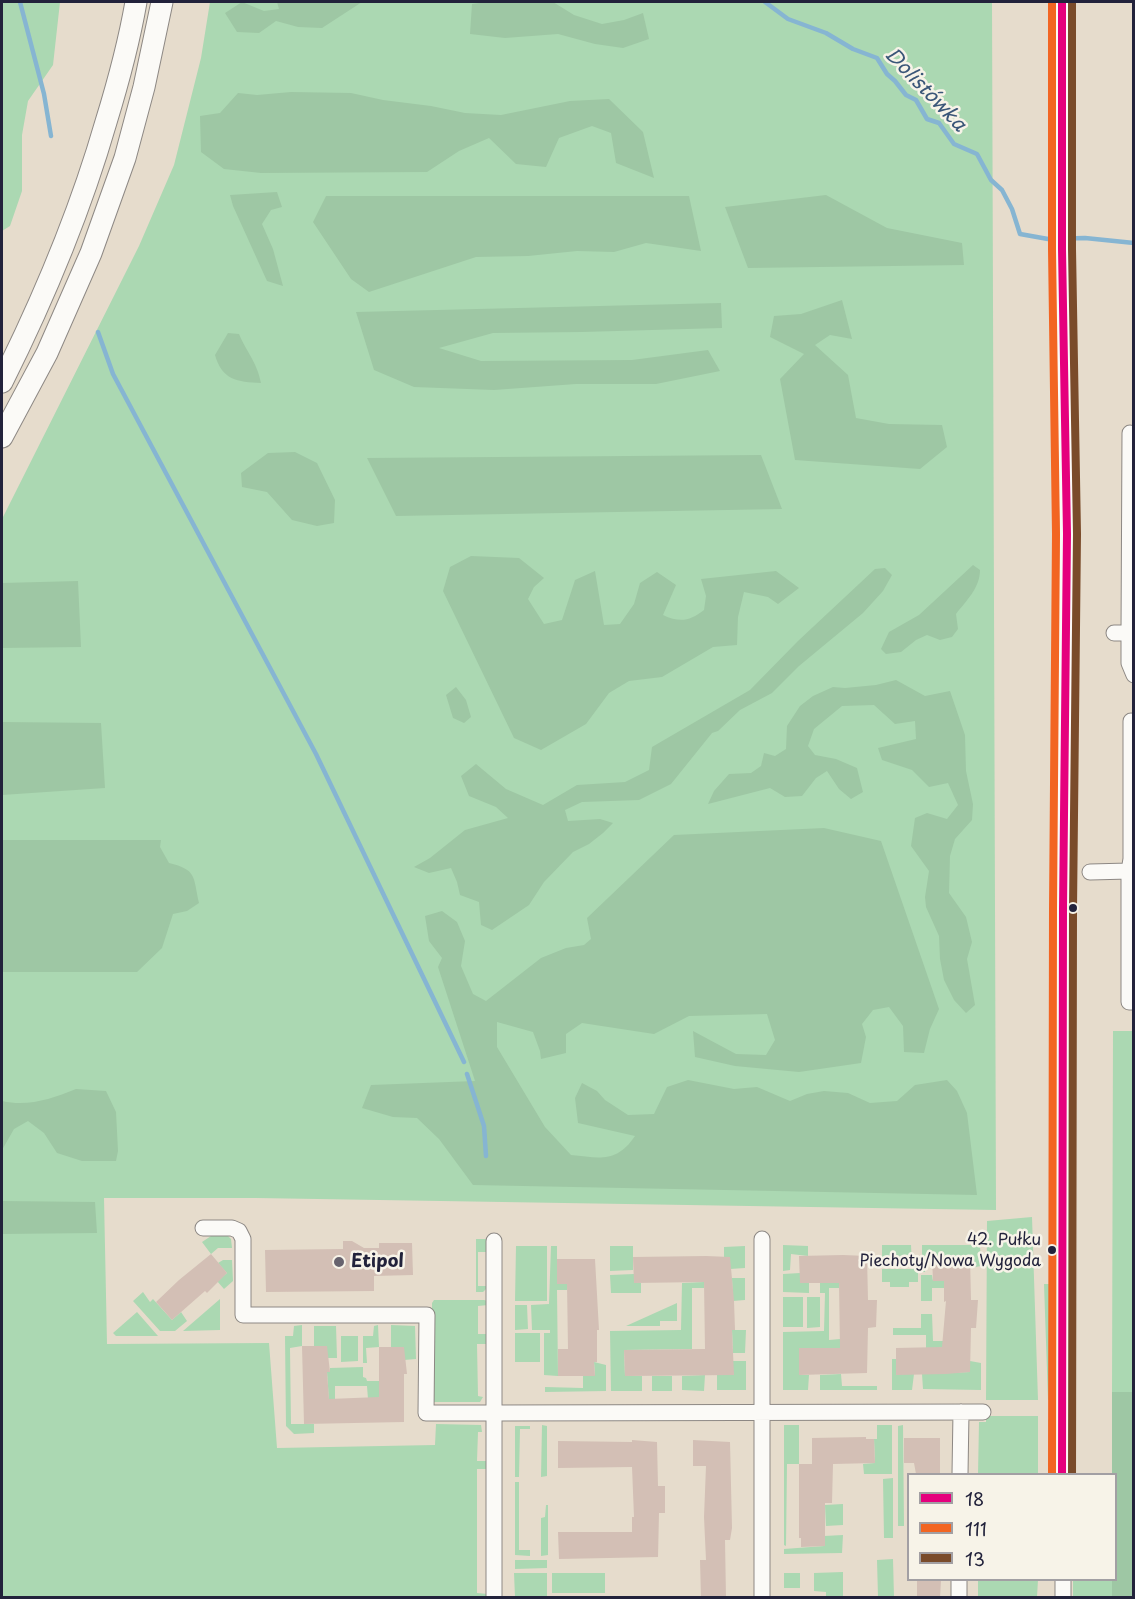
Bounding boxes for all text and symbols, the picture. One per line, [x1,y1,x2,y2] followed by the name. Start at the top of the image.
[879,43,971,137] water label: Dolistówka
[1067,902,1079,914] unlabelled marker
[859,1231,1041,1269] place label: 42. Pułku Piechoty/Nowa Wygoda
[1046,1244,1058,1256] marker: 42. Pułku Piechoty/Nowa Wygoda
[351,1251,404,1273] place label: Etipol
[332,1255,346,1269] marker: Etipol
[907,1473,1117,1581] legend
[965,1485,984,1512] text: 18
[965,1515,987,1542] text: 111
[965,1545,985,1572] text: 13

